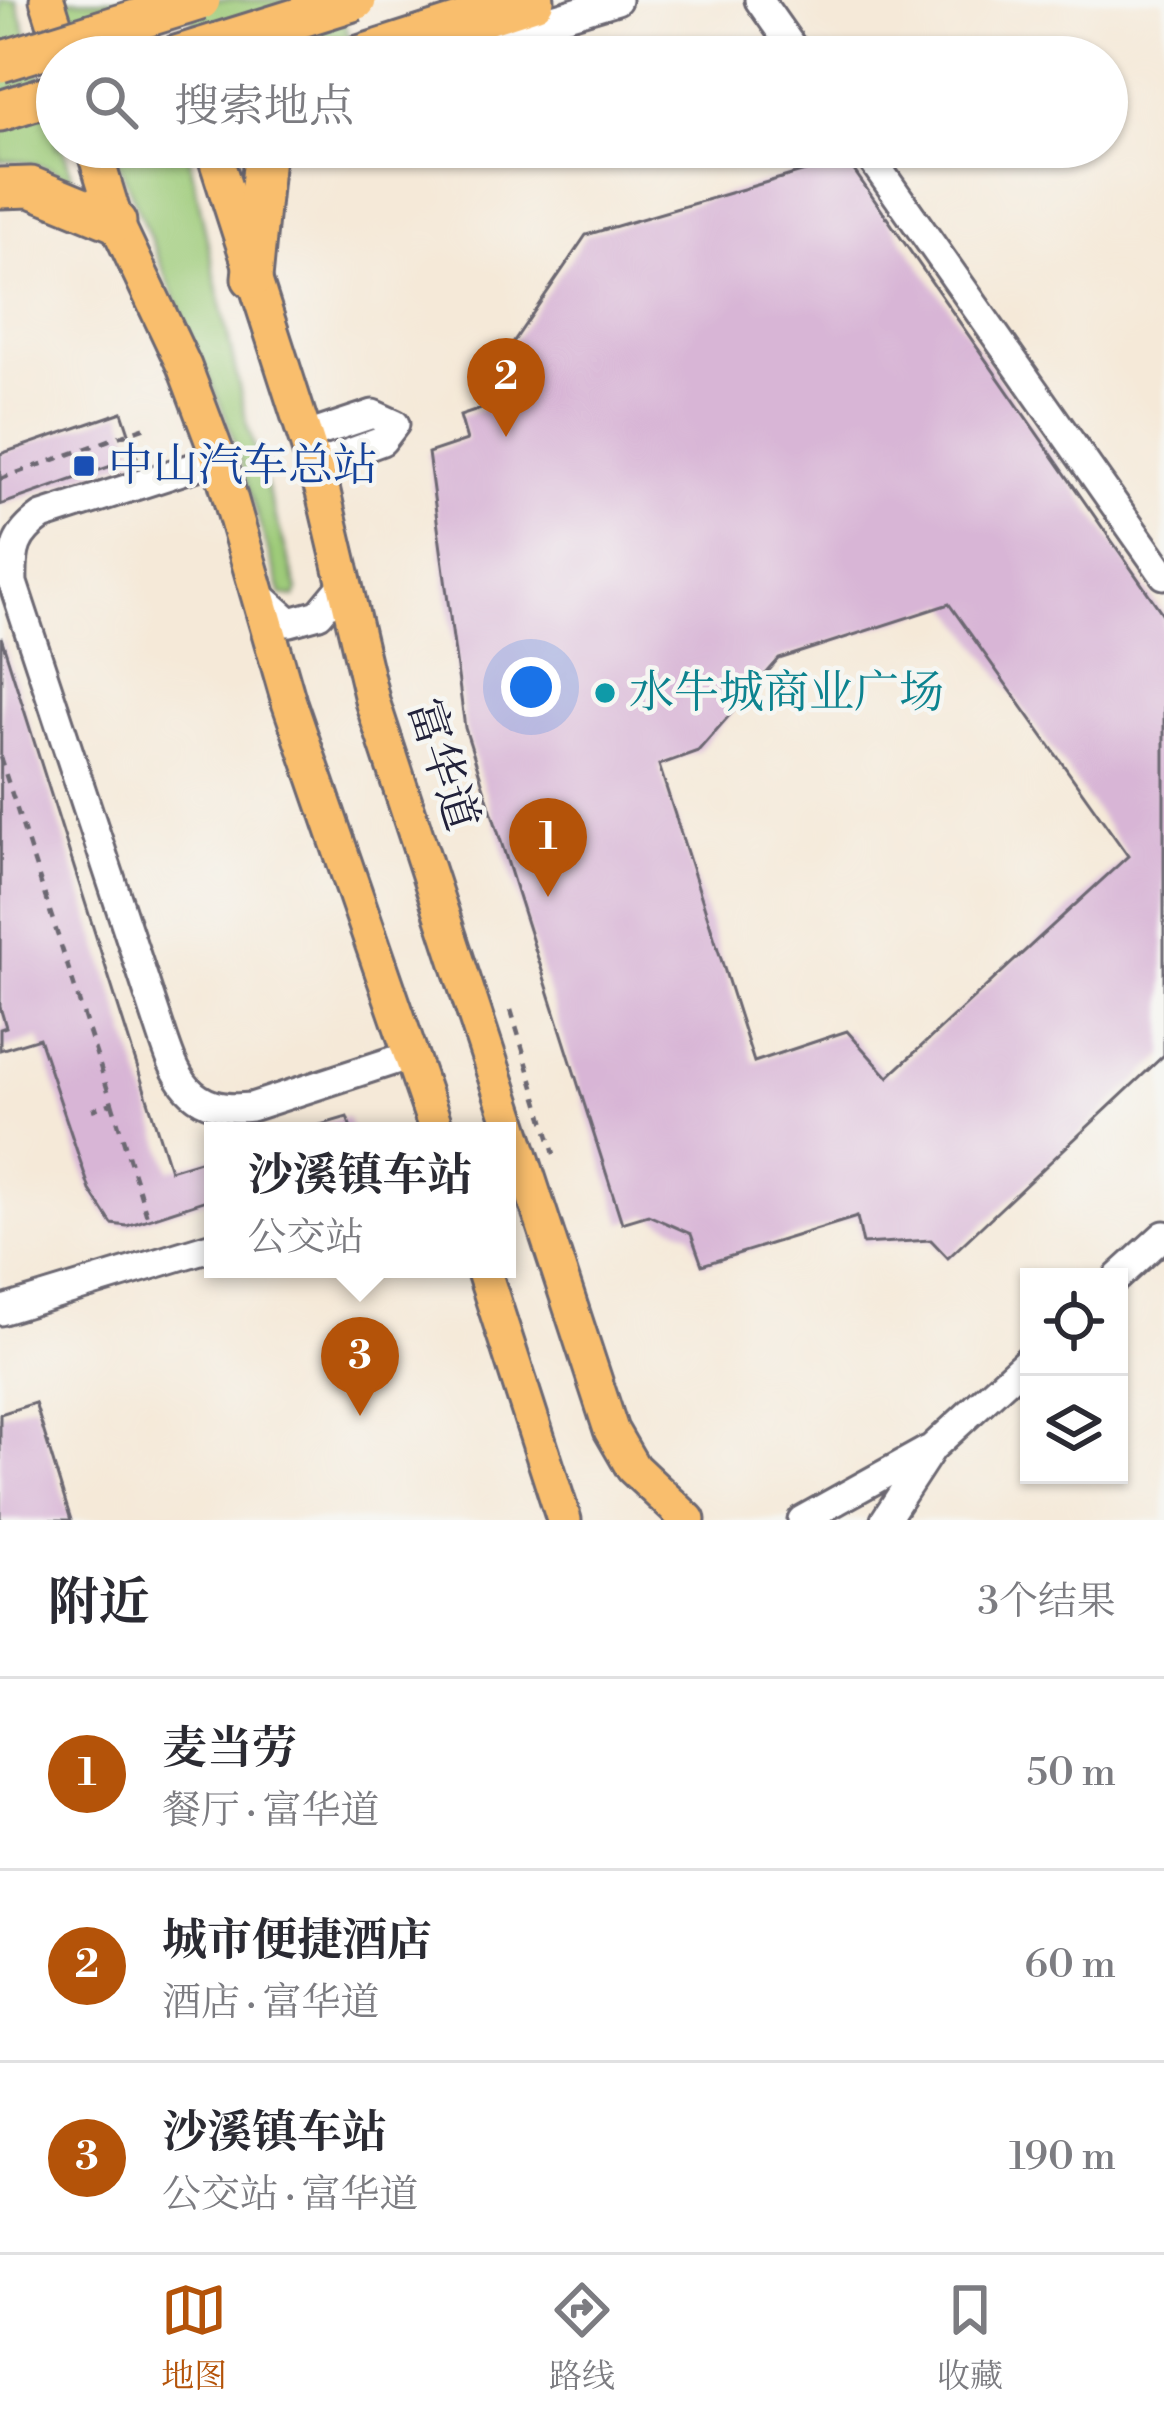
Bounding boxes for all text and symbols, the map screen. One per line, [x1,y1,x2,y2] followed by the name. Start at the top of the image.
[36,36,1128,168] search box
[78,69,144,135] icon: search
[174,79,354,136] text: 搜索地点
[467,338,545,437] pin: 2
[108,438,378,495] place label: 中山汽车总站
[71,453,97,479] marker: 中山汽车总站
[501,657,561,717] your location
[629,665,944,722] place label: 水牛城商业广场
[592,680,618,706] marker: 水牛城商业广场
[394,692,490,838] street label: 富华道
[509,798,587,897] pin: 1
[204,1122,516,1278] popup
[247,1148,473,1205] text: 沙溪镇车站
[247,1214,365,1263] text: 公交站
[1020,1268,1128,1484] map controls
[1020,1268,1128,1376] button: locate
[321,1317,399,1416] pin: 3
[1020,1376,1128,1484] button: layers
[48,1572,150,1636] text: 附近
[977,1578,1116,1627] text: 3个结果
[162,1721,297,1778] text: 麦当劳
[78,1749,96,1798] text: 1
[1026,1749,1116,1798] text: 50 m
[162,1787,380,1836] text: 餐厅 · 富华道
[162,1913,432,1970] text: 城市便捷酒店
[75,1941,99,1990] text: 2
[1024,1941,1116,1990] text: 60 m
[162,1979,380,2028] text: 酒店 · 富华道
[162,2105,387,2162] text: 沙溪镇车站
[75,2133,99,2182] text: 3
[1009,2133,1116,2182] text: 190 m
[162,2171,419,2220] text: 公交站 · 富华道
[161,2277,227,2398] tab: 地图
[549,2277,615,2398] tab: 路线
[937,2277,1003,2398] tab: 收藏

